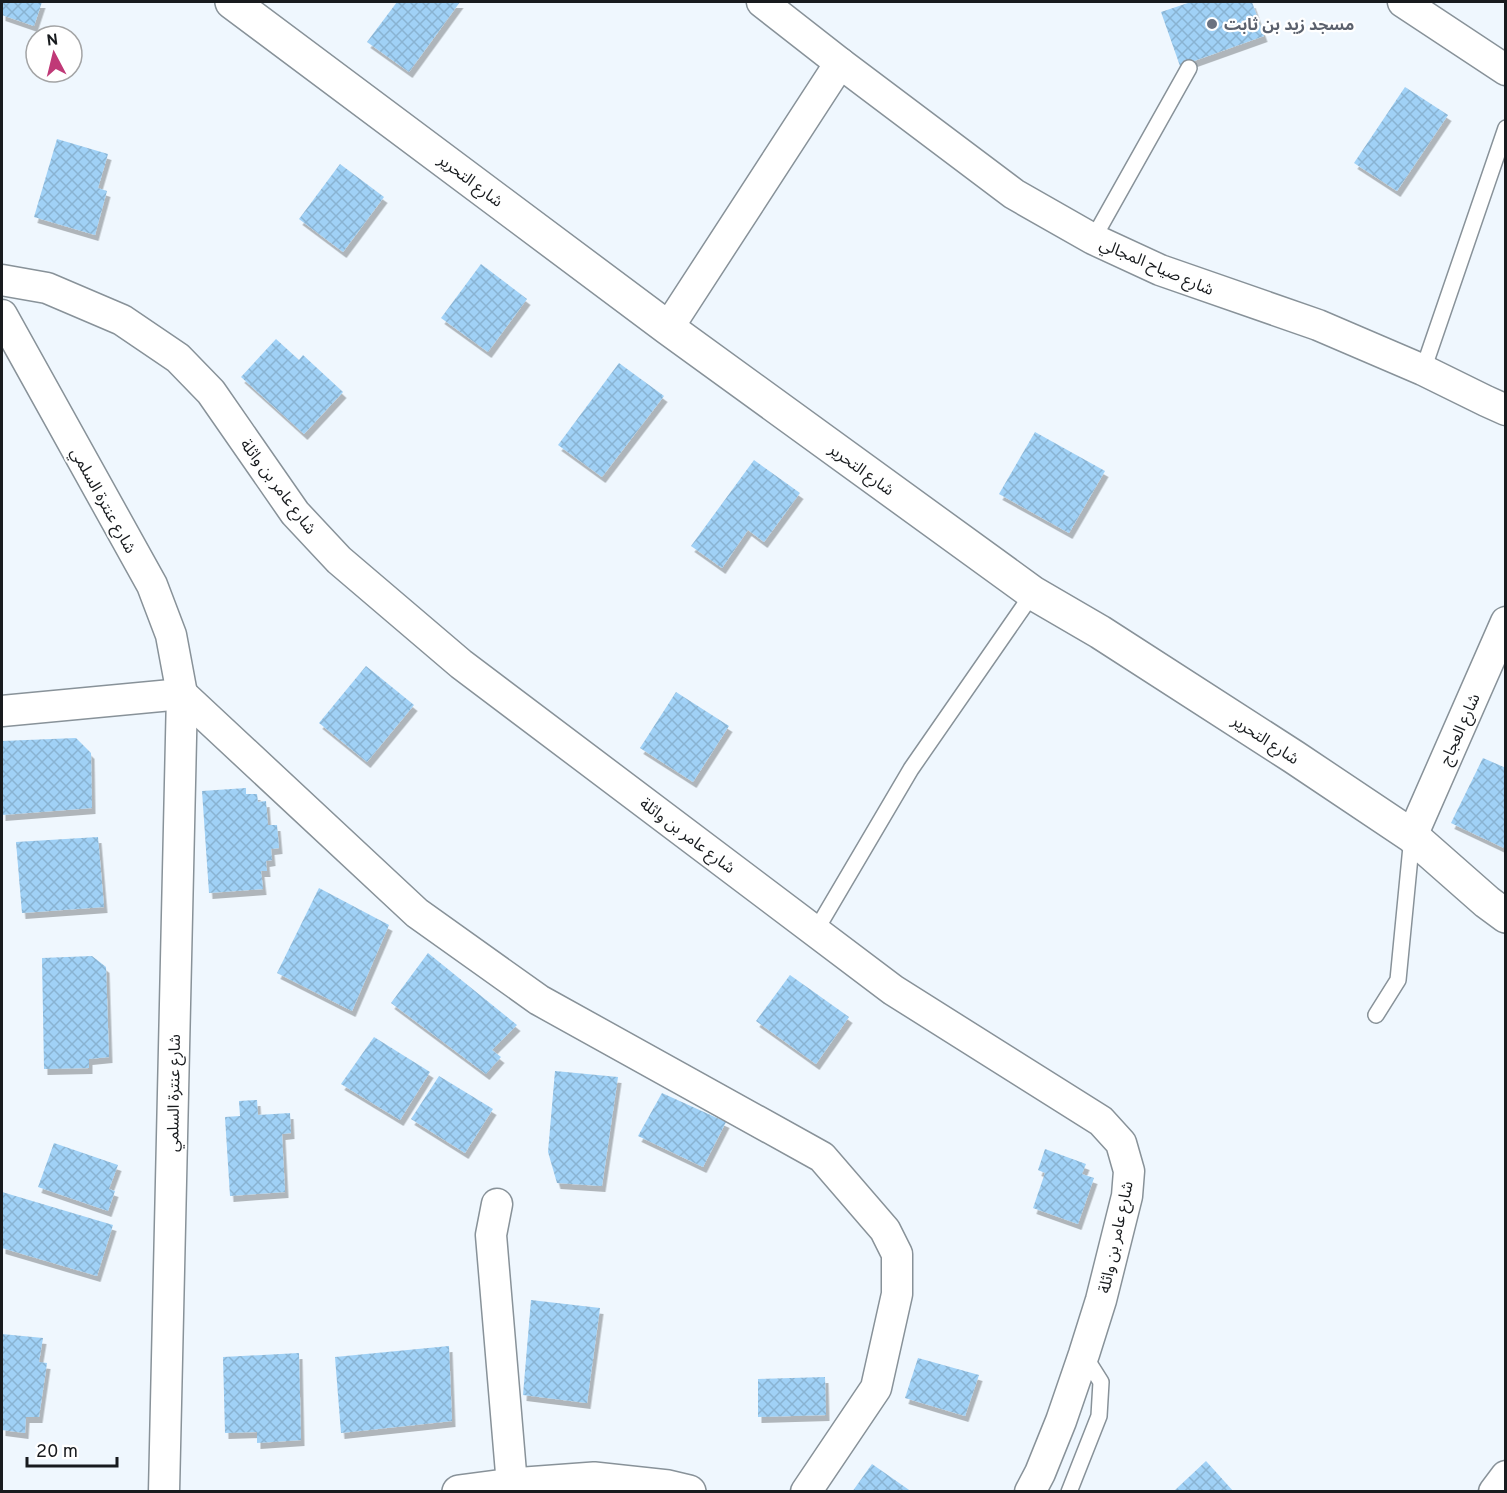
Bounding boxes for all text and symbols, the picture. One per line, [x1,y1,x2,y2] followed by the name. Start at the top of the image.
[1224,16,1354,36] place label: مسجد زيد بن ثابت
[1205,17,1219,31] marker: مسجد زيد بن ثابت
[24,24,84,84] north arrow
[45,30,59,52] text: N
[432,150,506,213] street label: شارع التحرير
[1096,235,1216,302] street label: شارع صياح المجالي
[234,436,320,539] street label: شارع عامر بن واثلة
[823,440,897,502] street label: شارع التحرير
[64,445,140,558] street label: شارع عنترة السلمي
[1436,691,1486,769] street label: شارع العجاج
[1226,711,1302,771] street label: شارع التحرير
[635,794,738,880] street label: شارع عامر بن واثلة
[164,1034,187,1152] street label: شارع عنترة السلمي
[1095,1179,1140,1296] street label: شارع عامر بن واثلة
[27,1430,117,1468] scale bar
[36,1441,78,1464] text: 20 m

